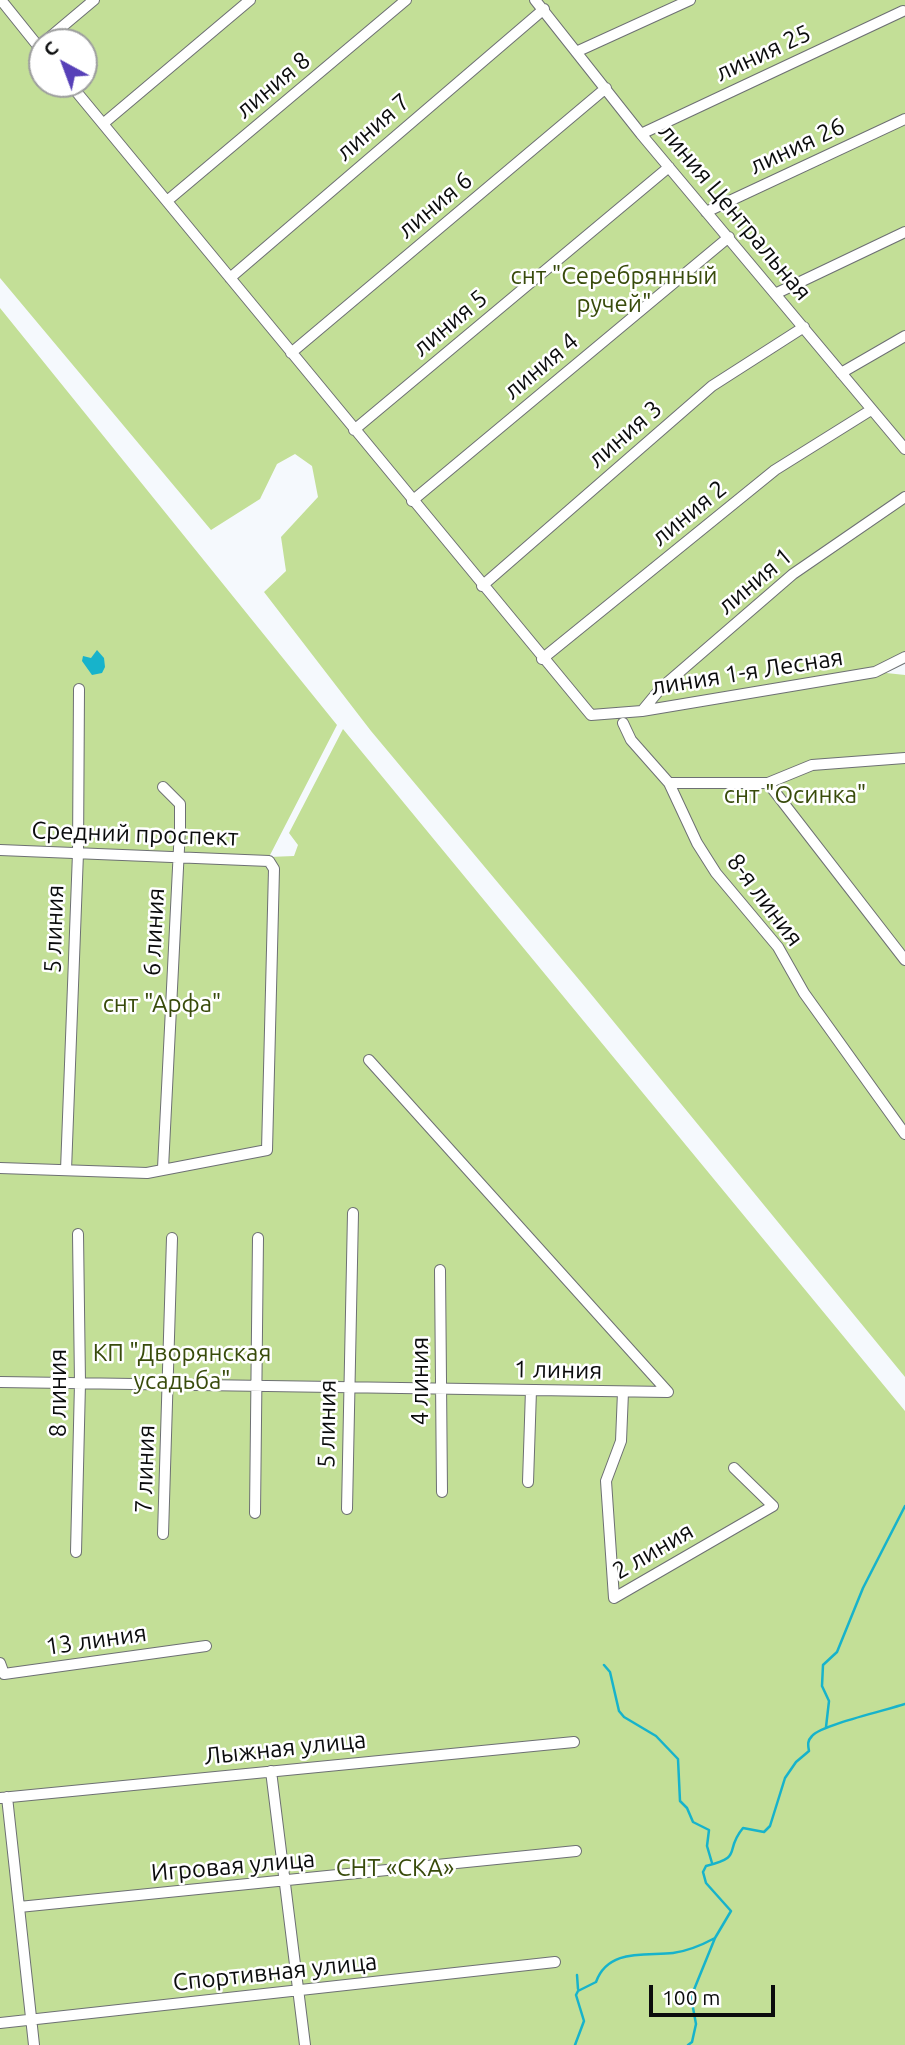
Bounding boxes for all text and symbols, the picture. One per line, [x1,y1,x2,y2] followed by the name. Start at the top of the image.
[711,18,815,88] street label: линия 25
[28,28,98,98] north arrow
[39,36,62,61] text: С
[230,46,316,124] street label: линия 8
[330,87,416,167] street label: линия 7
[745,111,849,181] street label: линия 26
[653,118,817,306] street label: линия Центральная
[392,166,478,244] street label: линия 6
[511,262,717,318] park label: снт "Серебрянный ручей"
[407,284,493,362] street label: линия 5
[498,327,584,405] street label: линия 4
[582,394,668,474] street label: линия 3
[646,474,732,552] street label: линия 2
[712,542,798,620] street label: линия 1
[649,643,845,701] street label: линия 1-я Лесная
[724,781,866,809] park label: снт "Осинка"
[31,816,239,852] street label: Средний проспект
[721,848,809,952] street label: 8-я линия
[38,884,70,974] street label: 5 линия
[137,887,171,977] street label: 6 линия
[103,990,221,1018] park label: снт "Арфа"
[406,1337,434,1425] street label: 4 линия
[93,1339,271,1395] park label: КП "Дворянская усадьба"
[44,1349,72,1437] street label: 8 линия
[514,1355,602,1385] street label: 1 линия
[312,1380,342,1468] street label: 5 линия
[129,1424,161,1514] street label: 7 линия
[608,1516,698,1586] street label: 2 линия
[44,1619,148,1661] street label: 13 линия
[203,1725,367,1771] street label: Лыжная улица
[150,1844,316,1888] street label: Игровая улица
[336,1854,454,1882] park label: СНТ «СКА»
[171,1947,379,1997] street label: Спортивная улица
[653,1972,779,2016] scale bar
[662,1985,720,2009] text: 100 m

